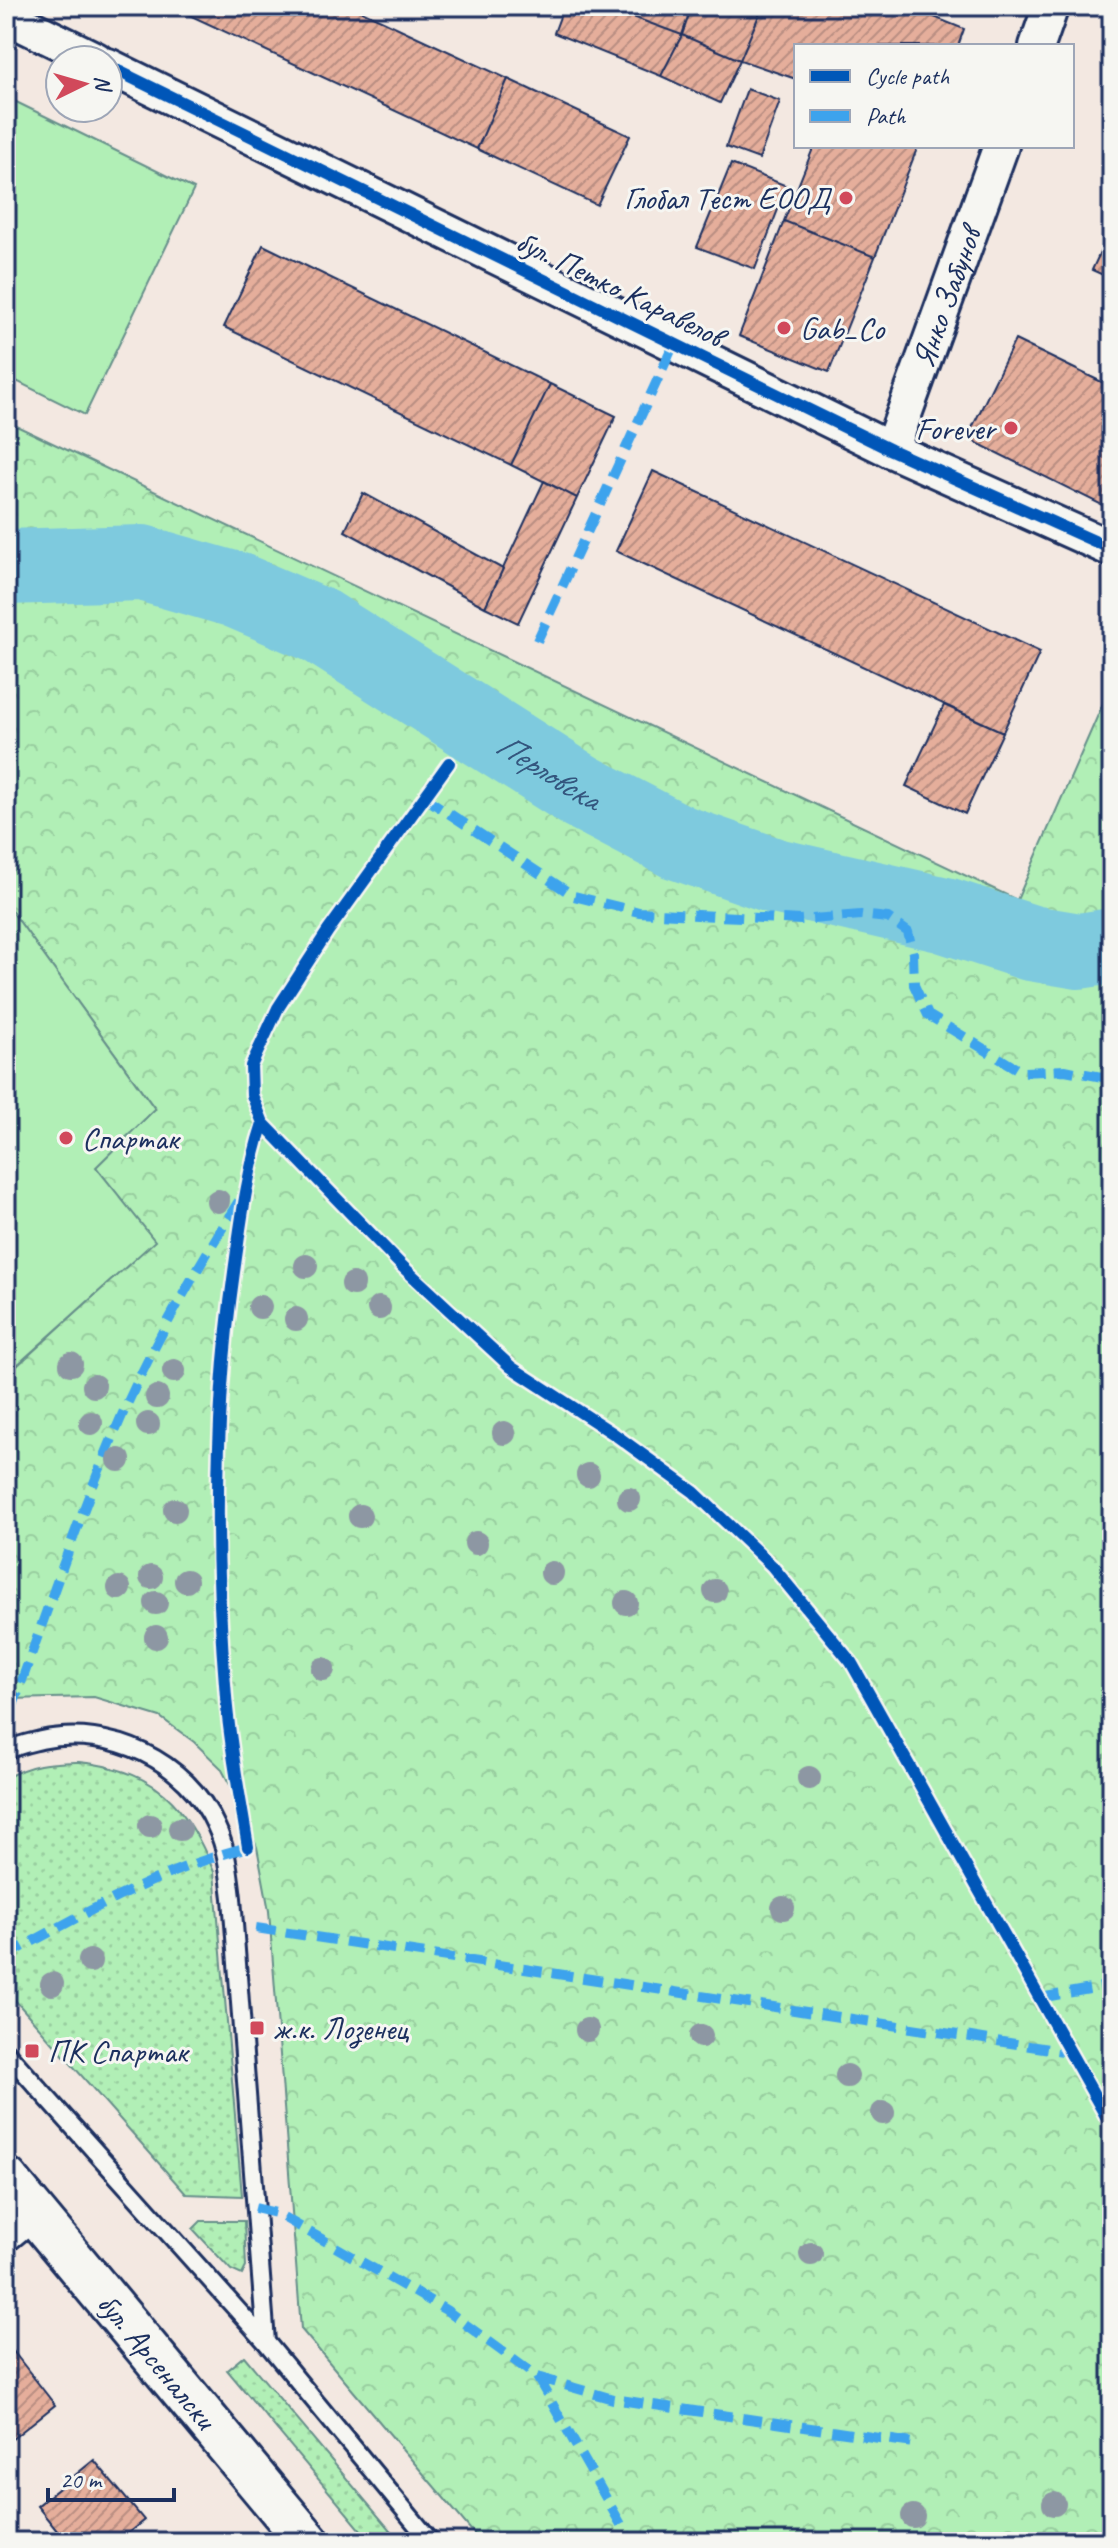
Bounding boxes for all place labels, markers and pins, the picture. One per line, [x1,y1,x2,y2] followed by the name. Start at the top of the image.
[624,178,833,219] place label: Глобал Тест ЕООД
[837,189,855,207] marker: Глобал Тест ЕООД
[800,308,886,349] place label: Gab_Co
[775,319,793,337] marker: Gab_Co
[915,408,997,449] place label: Forever
[1002,419,1020,437] marker: Forever
[82,1118,182,1159] place label: Спартак
[57,1129,75,1147] marker: Спартак
[273,2008,410,2049] place label: ж.к. Лозенец
[248,2019,266,2037] marker: ж.к. Лозенец
[48,2031,191,2072] place label: ПК Спартак
[23,2042,41,2060] marker: ПК Спартак

